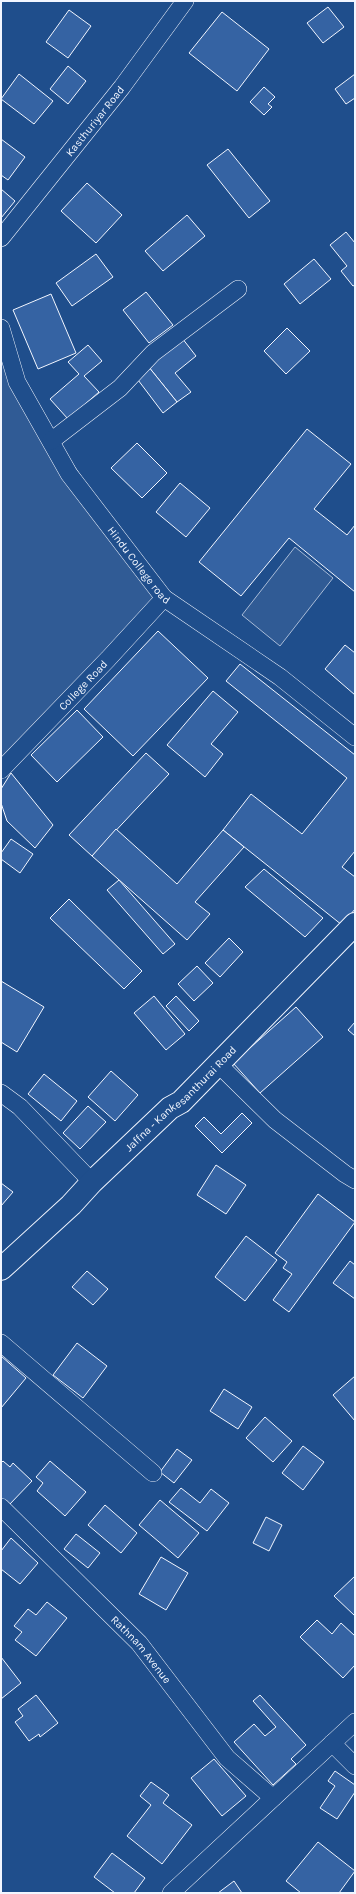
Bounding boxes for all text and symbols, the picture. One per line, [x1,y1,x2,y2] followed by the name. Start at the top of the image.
[63,83,127,159] street label: Kasthuriyar Road
[105,524,173,607] street label: Hindu College road
[56,657,110,713] street label: College Road
[122,1043,239,1154] street label: Jaffna - Kankesanthurai Road
[108,1613,174,1686] street label: Rathnam Avenue

